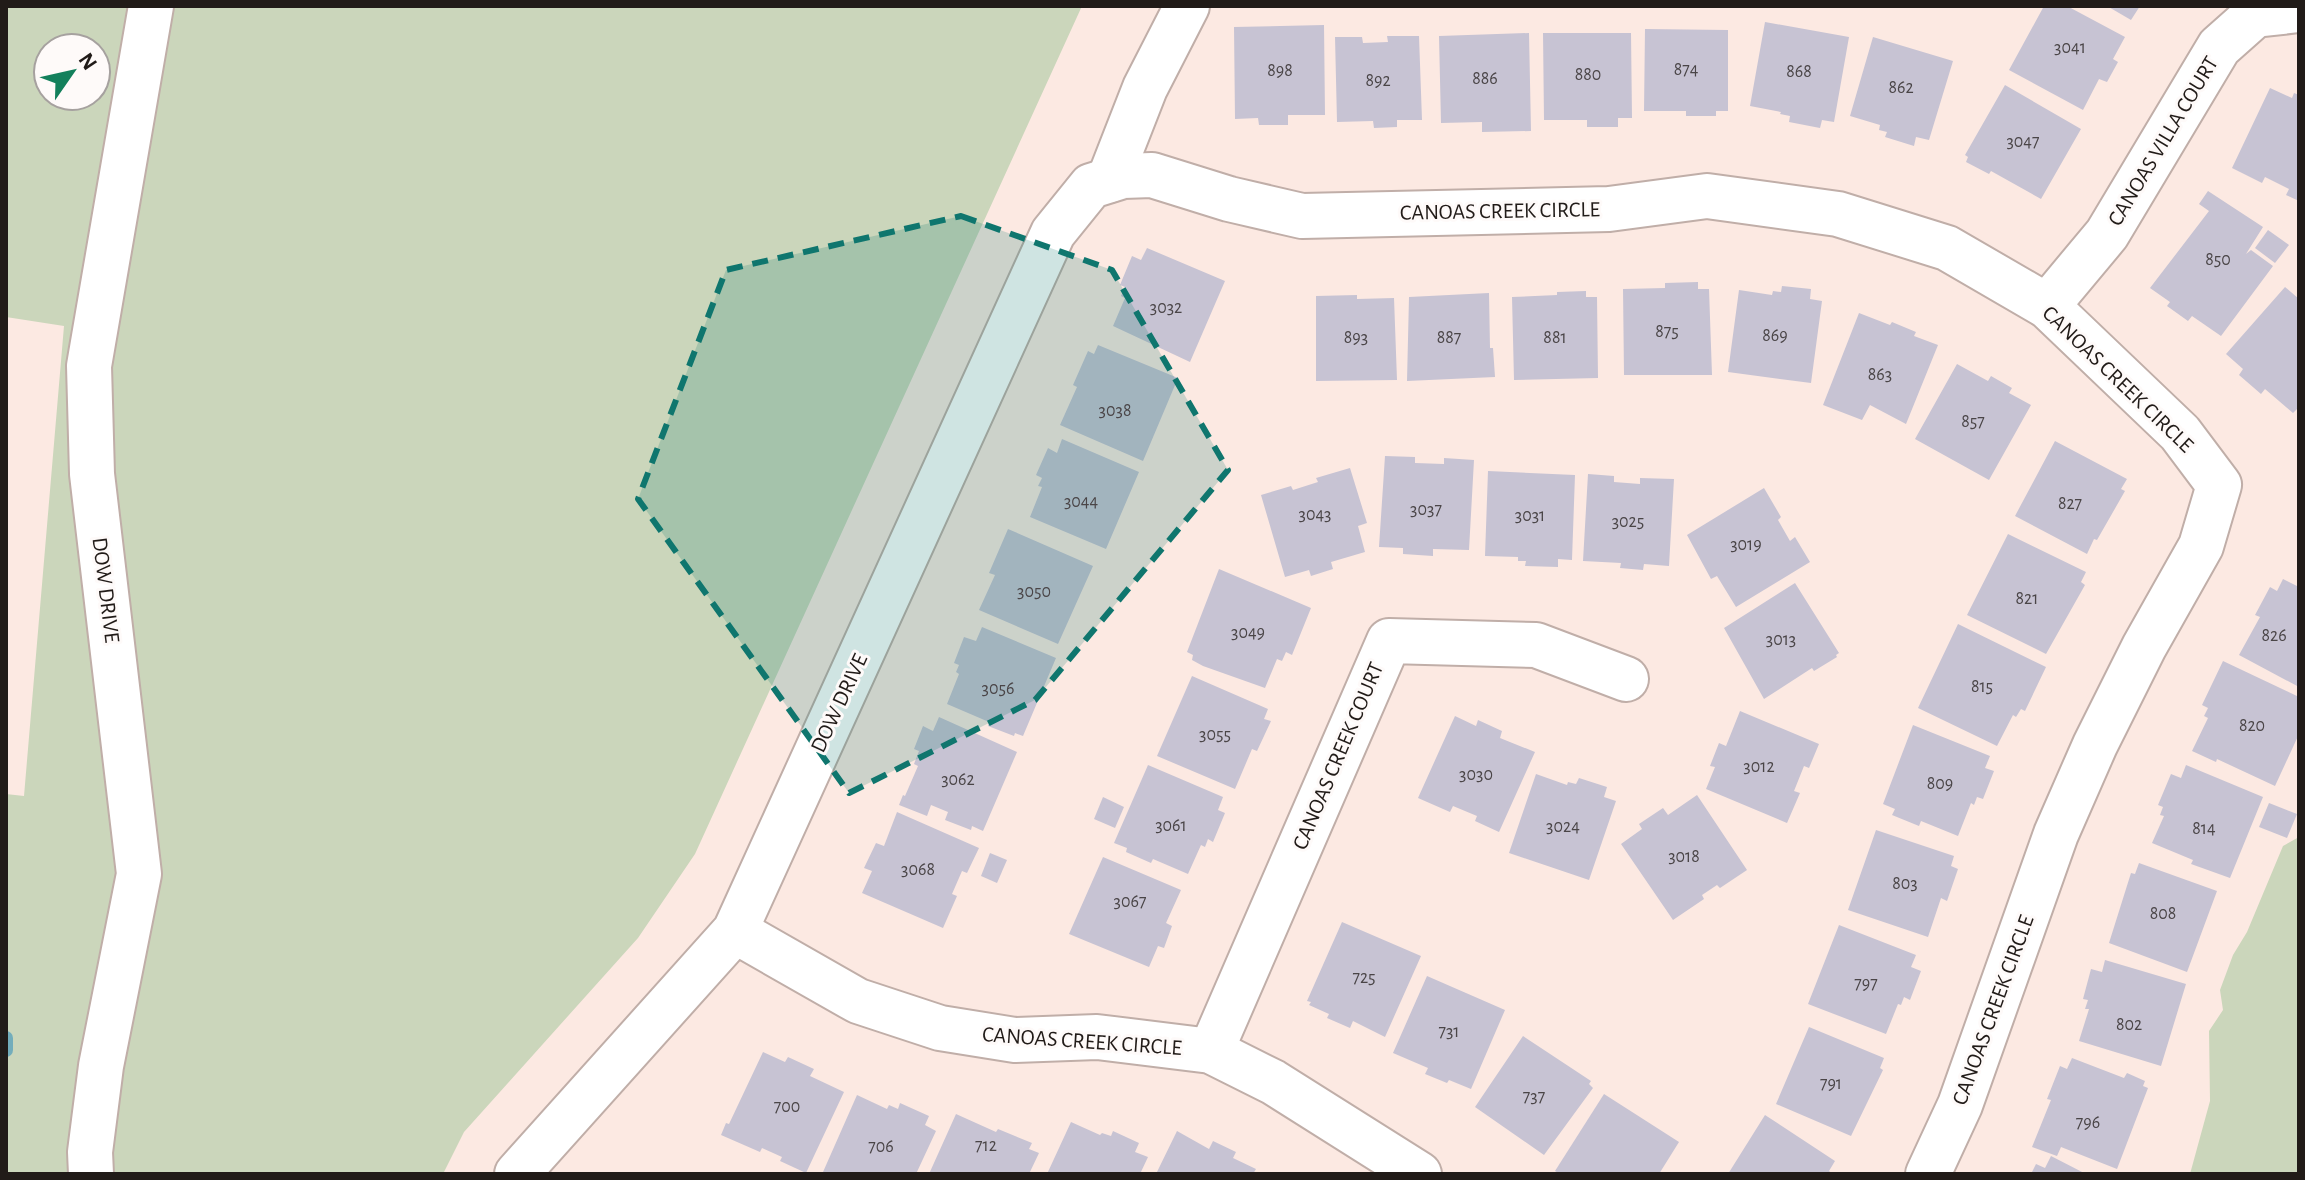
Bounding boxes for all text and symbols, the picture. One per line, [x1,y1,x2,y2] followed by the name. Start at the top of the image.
[32,32,112,112] north arrow
[2054,39,2086,57] house number: 3041
[74,49,101,74] text: N
[2104,52,2222,230] street label: CANOAS VILLA COURT
[1674,61,1699,79] house number: 874
[1267,62,1293,80] house number: 898
[1786,63,1812,81] house number: 868
[1575,66,1601,84] house number: 880
[1472,70,1498,88] house number: 886
[1365,72,1391,90] house number: 892
[1888,79,1914,97] house number: 862
[2006,133,2040,151] house number: 3047
[1400,198,1601,224] street label: CANOAS CREEK CIRCLE
[2205,251,2231,269] house number: 850
[1150,299,1182,317] house number: 3032
[2038,302,2198,457] street label: CANOAS CREEK CIRCLE
[1655,323,1679,341] house number: 875
[1762,327,1788,345] house number: 869
[1344,329,1368,347] house number: 893
[1437,329,1461,347] house number: 887
[1543,329,1567,347] house number: 881
[1868,366,1892,384] house number: 863
[1099,402,1131,420] house number: 3038
[1961,413,1985,431] house number: 857
[1064,493,1098,511] house number: 3044
[2058,495,2082,513] house number: 827
[1410,501,1442,519] house number: 3037
[1299,506,1332,524] house number: 3043
[1515,507,1545,525] house number: 3031
[1612,513,1644,531] house number: 3025
[89,536,123,644] street label: DOW DRIVE
[1730,536,1762,554] house number: 3019
[1017,583,1051,601] house number: 3050
[2016,590,2038,608] house number: 821
[1231,624,1265,642] house number: 3049
[2261,627,2287,645] house number: 826
[1766,631,1796,649] house number: 3013
[807,650,872,756] street label: DOW DRIVE
[1289,659,1387,853] street label: CANOAS CREEK COURT
[1971,678,1993,696] house number: 815
[982,680,1014,698] house number: 3056
[2239,717,2265,735] house number: 820
[1199,726,1231,744] house number: 3055
[1743,758,1775,776] house number: 3012
[1459,766,1493,784] house number: 3030
[941,771,975,789] house number: 3062
[1927,775,1953,793] house number: 809
[1155,817,1187,835] house number: 3061
[1546,818,1580,836] house number: 3024
[2192,820,2216,838] house number: 814
[1668,848,1700,866] house number: 3018
[901,861,935,879] house number: 3068
[1892,875,1918,893] house number: 803
[1114,893,1146,911] house number: 3067
[2150,905,2176,923] house number: 808
[1948,912,2038,1108] street label: CANOAS CREEK CIRCLE
[1352,969,1376,987] house number: 725
[1854,975,1878,993] house number: 797
[2116,1016,2142,1034] house number: 802
[981,1023,1183,1059] street label: CANOAS CREEK CIRCLE
[1438,1023,1460,1041] house number: 731
[1820,1075,1842,1093] house number: 791
[1523,1088,1545,1106] house number: 737
[774,1098,800,1116] house number: 700
[2076,1114,2100,1132] house number: 796
[975,1137,997,1155] house number: 712
[868,1138,894,1156] house number: 706

